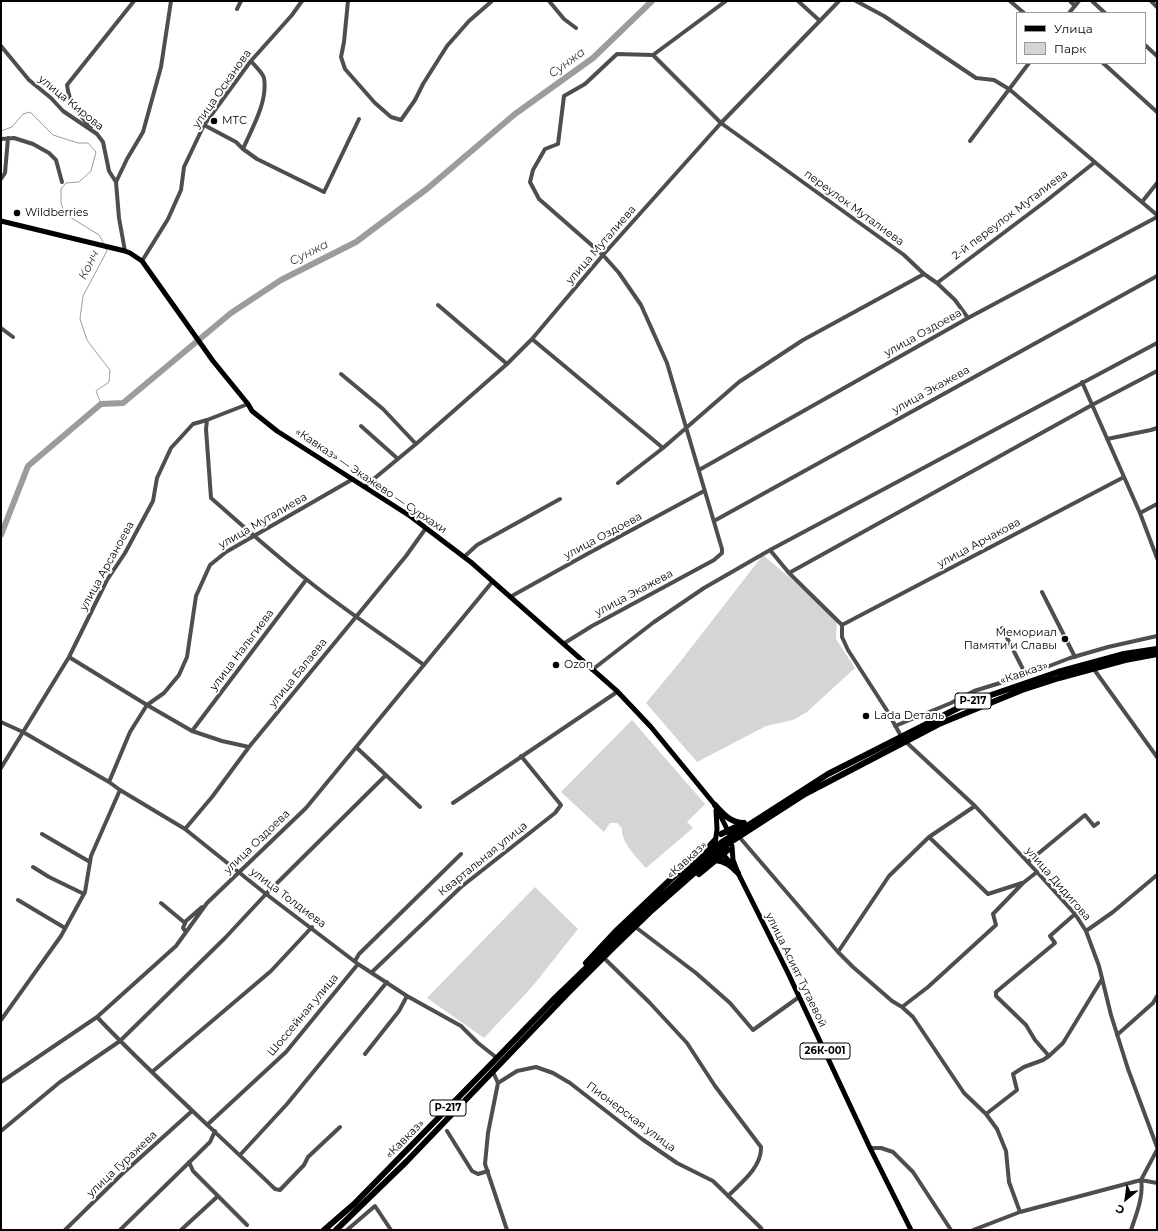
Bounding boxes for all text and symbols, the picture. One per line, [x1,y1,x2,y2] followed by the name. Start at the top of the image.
[1016,12,1146,64] legend
[1054,21,1093,36] text: Улица
[1054,41,1086,56] text: Парк
[546,45,588,81] water label: Сунжа
[190,47,254,131] street label: улица Осканова
[36,73,106,133] street label: улица Кирова
[222,114,247,128] place label: МТС
[209,116,219,126] marker: МТС
[801,167,907,249] street label: переулок Муталиева
[950,167,1070,263] street label: 2-й переулок Муталиева
[563,203,639,287] street label: улица Муталиева
[25,206,88,220] place label: Wildberries
[12,208,22,218] marker: Wildberries
[287,237,331,269] water label: Сунжа
[76,248,102,282] water label: Конч
[882,306,964,360] street label: улица Оздоева
[890,363,972,417] street label: улица Экажева
[293,425,449,537] street label: «Кавказ» — Экажево — Сурхахи
[216,490,310,552] street label: улица Муталиева
[562,510,644,562] street label: улица Оздоева
[935,516,1023,570] street label: улица Арчакова
[77,519,137,613] street label: улица Арсаноева
[593,567,675,619] street label: улица Экажева
[207,607,277,693] street label: улица Нальгиева
[964,626,1057,652] place label: Мемориал Памяти и Славы
[1060,634,1070,644] marker: Мемориал Памяти и Славы
[266,636,330,710] street label: улица Балаева
[564,658,593,672] place label: Ozon
[998,659,1050,687] street label: «Кавказ»
[551,660,561,670] marker: Ozon
[955,693,991,709] road number: Р-217
[874,709,944,723] place label: Lada Dеталь
[861,711,871,721] marker: Lada Dеталь
[221,807,293,877] street label: улица Оздоева
[436,819,530,899] street label: Квартальная улица
[664,838,710,882] street label: «Кавказ»
[1022,844,1094,924] street label: улица Дидигова
[247,865,329,931] street label: улица Толдиева
[763,911,829,1029] street label: улица Асият Тутаевой
[265,971,341,1059] street label: Шоссейная улица
[800,1043,850,1059] road number: 26К-001
[584,1079,678,1155] street label: Пионерская улица
[430,1100,466,1116] road number: Р-217
[383,1117,427,1161] street label: «Кавказ»
[84,1128,160,1200] street label: улица Гуражева
[1106,1179,1146,1219] north arrow
[1113,1201,1127,1218] text: С

